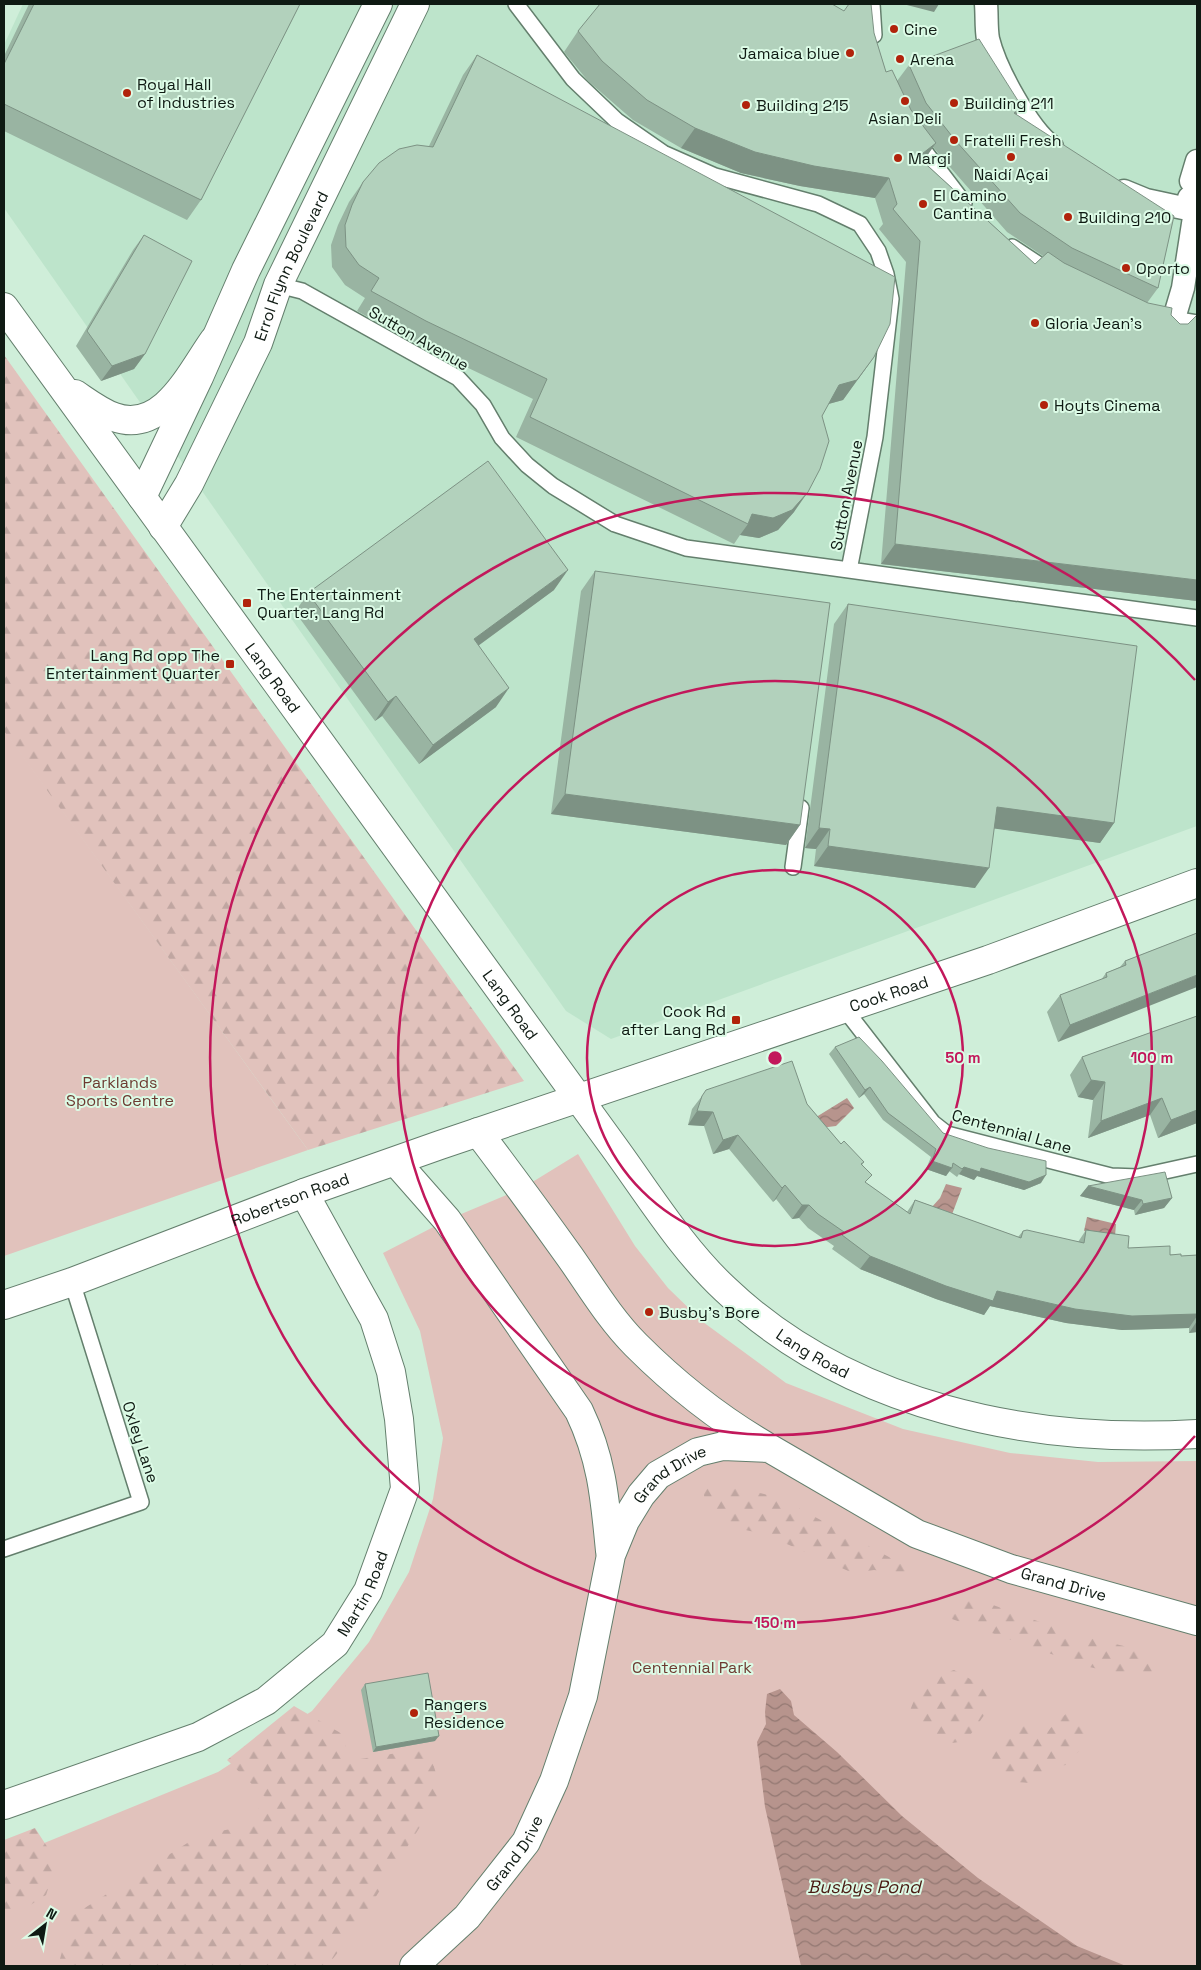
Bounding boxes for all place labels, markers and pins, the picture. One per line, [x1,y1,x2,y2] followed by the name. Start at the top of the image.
[904,19,937,40] place label: Cine
[888,23,900,35] marker: Cine
[738,43,840,64] place label: Jamaica blue
[844,47,856,59] marker: Jamaica blue
[910,49,954,70] place label: Arena
[894,53,906,65] marker: Arena
[137,74,235,113] place label: Royal Hall of Industries
[121,87,133,99] marker: Royal Hall of Industries
[964,93,1054,114] place label: Building 211
[756,95,849,116] place label: Building 215
[899,95,911,107] marker: Asian Deli
[948,97,960,109] marker: Building 211
[740,99,752,111] marker: Building 215
[868,108,942,129] place label: Asian Deli
[964,130,1062,151] place label: Fratelli Fresh
[948,134,960,146] marker: Fratelli Fresh
[908,148,951,169] place label: Margi
[1005,151,1017,163] marker: Naidí Açai
[892,152,904,164] marker: Margi
[974,164,1048,185] place label: Naidí Açai
[933,185,1007,224] place label: El Camino Cantina
[917,198,929,210] marker: El Camino Cantina
[1078,207,1171,228] place label: Building 210
[1062,211,1074,223] marker: Building 210
[1136,258,1190,279] place label: Oporto
[1120,262,1132,274] marker: Oporto
[1045,313,1142,334] place label: Gloria Jean's
[1029,317,1041,329] marker: Gloria Jean's
[1054,395,1161,416] place label: Hoyts Cinema
[1038,399,1050,411] marker: Hoyts Cinema
[257,584,401,623] place label: The Entertainment Quarter, Lang Rd
[241,597,253,609] marker: The Entertainment Quarter, Lang Rd
[46,645,220,684] place label: Lang Rd opp The Entertainment Quarter
[224,658,236,670] marker: Lang Rd opp The Entertainment Quarter
[621,1001,726,1040] place label: Cook Rd after Lang Rd
[730,1014,742,1026] marker: Cook Rd after Lang Rd
[766,1049,784,1067] centre of rings
[659,1302,760,1323] place label: Busby’s Bore
[643,1306,655,1318] marker: Busby’s Bore
[424,1694,505,1733] place label: Rangers Residence
[408,1707,420,1719] marker: Rangers Residence

